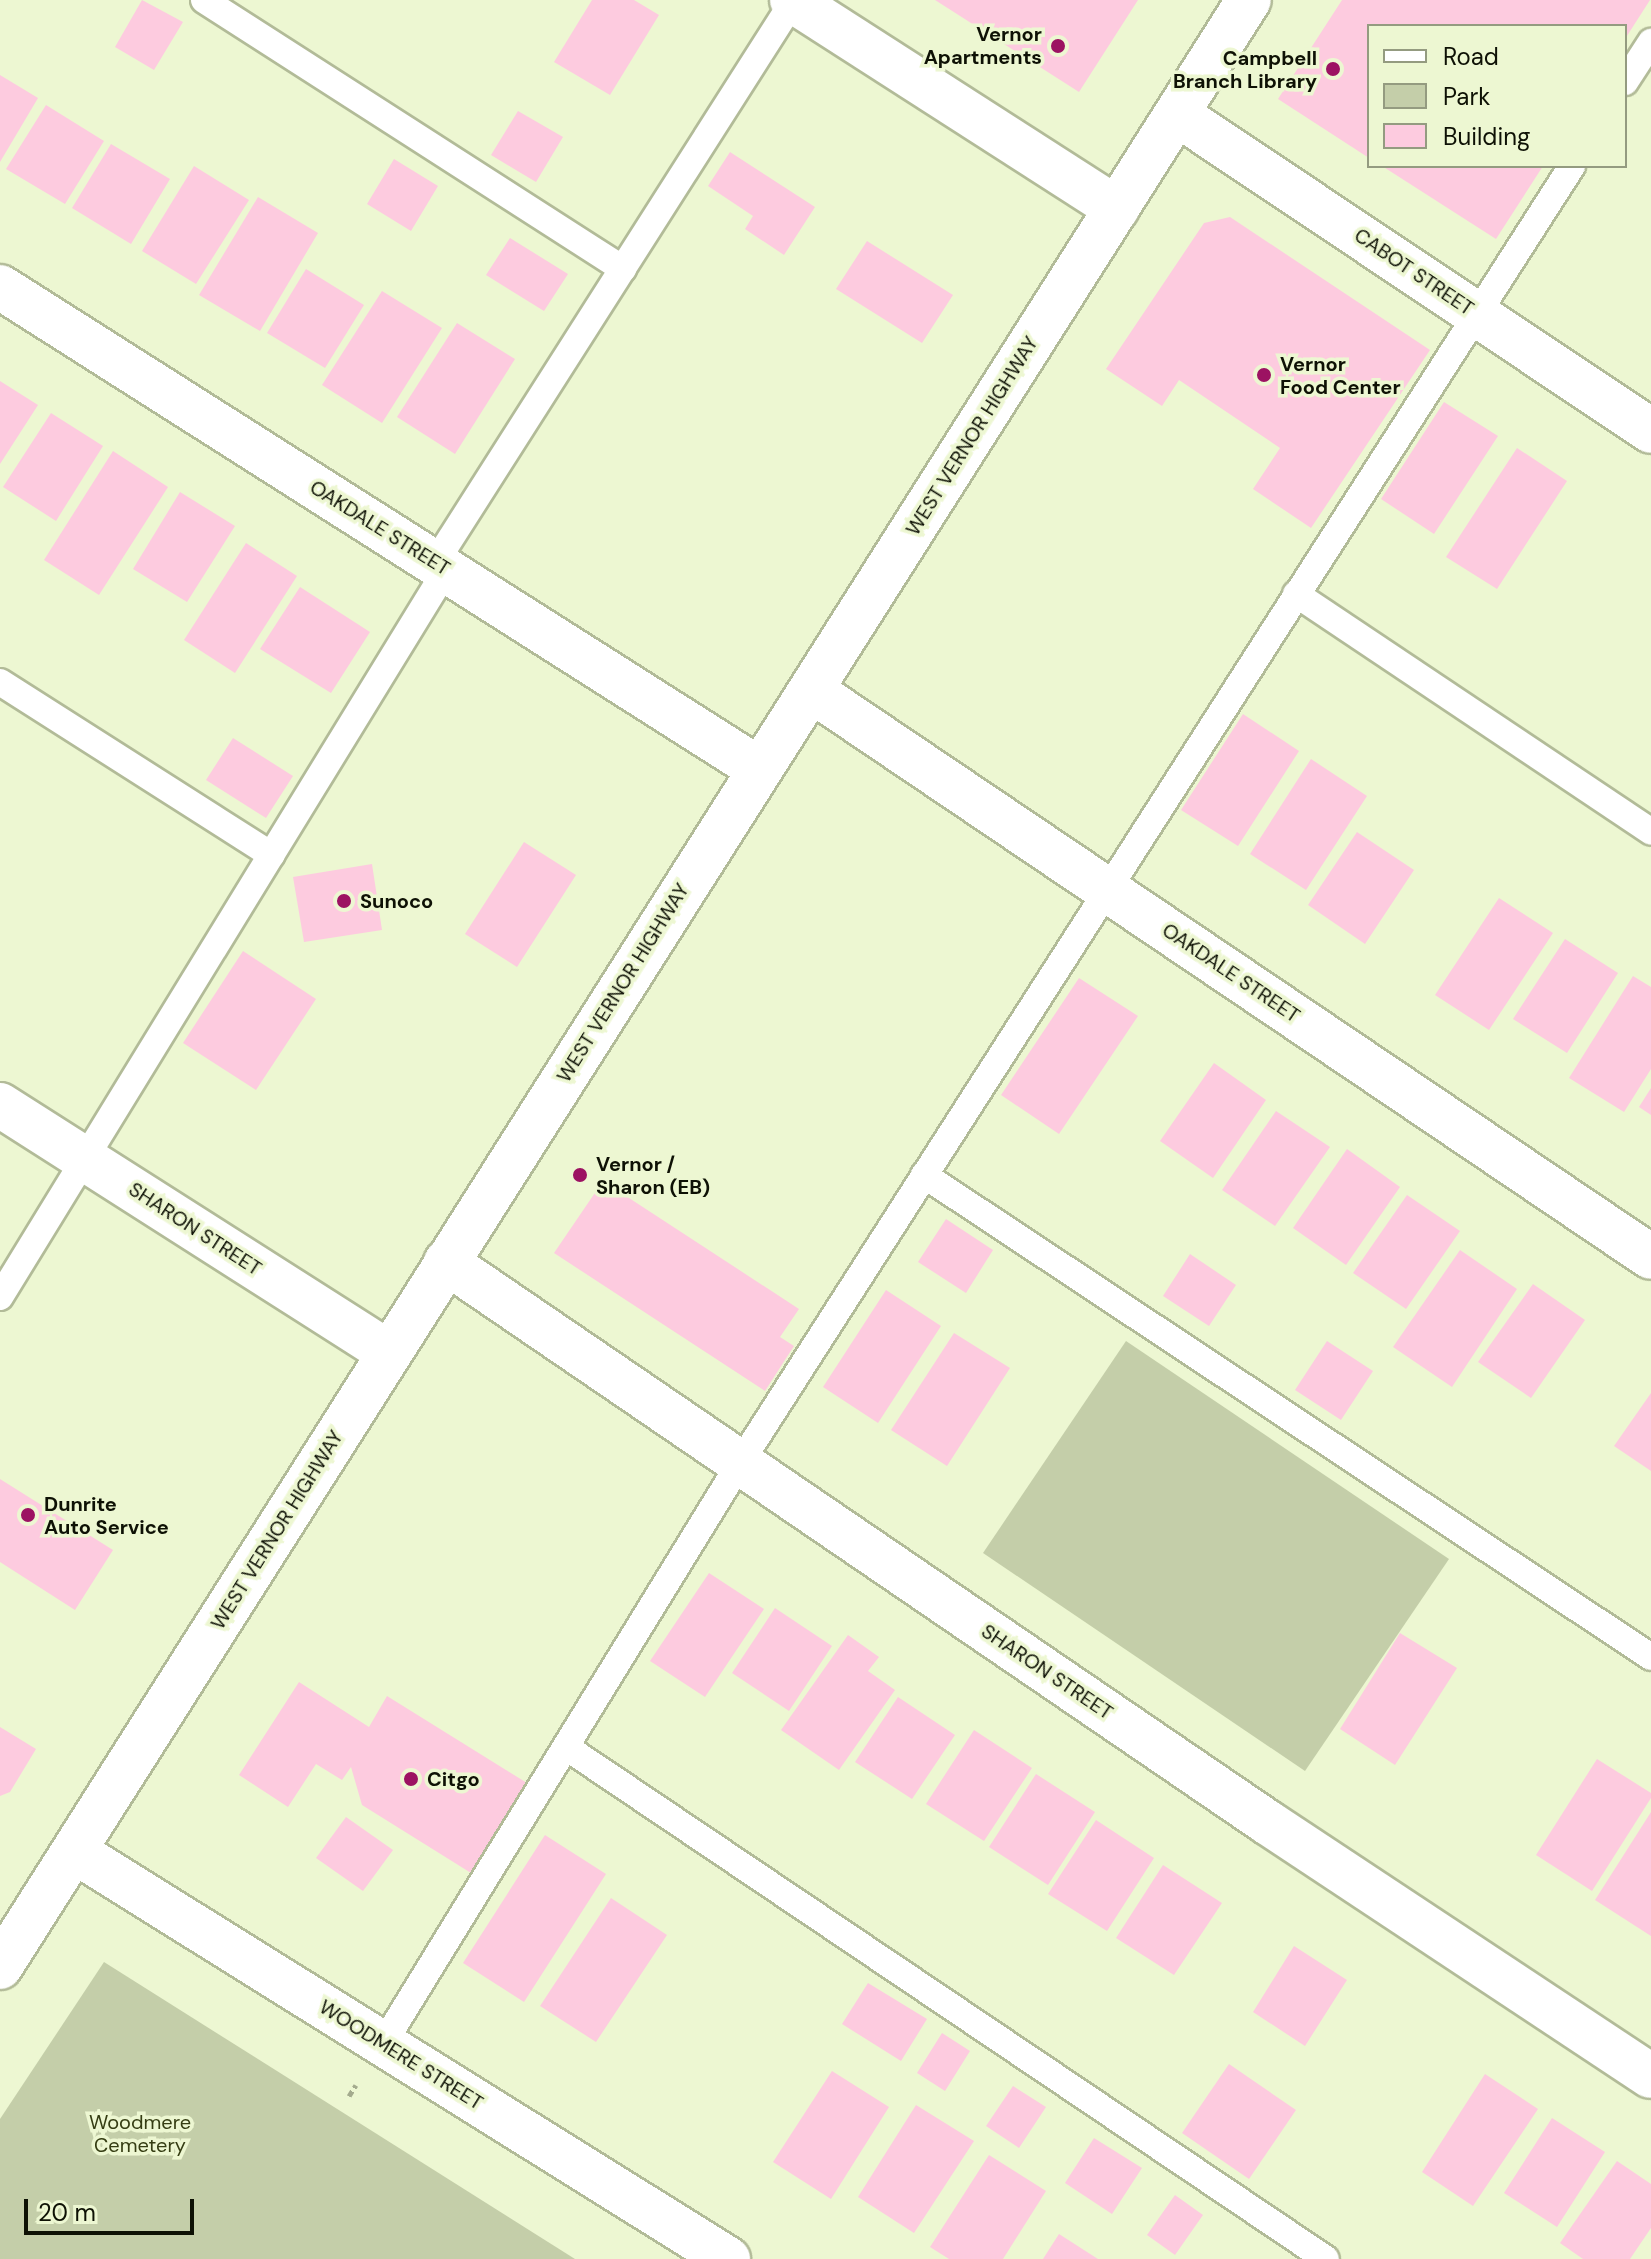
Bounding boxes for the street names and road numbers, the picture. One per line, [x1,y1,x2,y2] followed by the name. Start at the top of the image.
[1350,223,1478,321] street label: CABOT STREET
[901,332,1043,540] street label: WEST VERNOR HIGHWAY
[305,475,455,581] street label: OAKDALE STREET
[552,879,694,1087] street label: WEST VERNOR HIGHWAY
[1158,918,1304,1028] street label: OAKDALE STREET
[124,1177,266,1281] street label: SHARON STREET
[206,1426,348,1634] street label: WEST VERNOR HIGHWAY
[977,1619,1117,1725] street label: SHARON STREET
[315,1995,487,2115] street label: WOODMERE STREET

